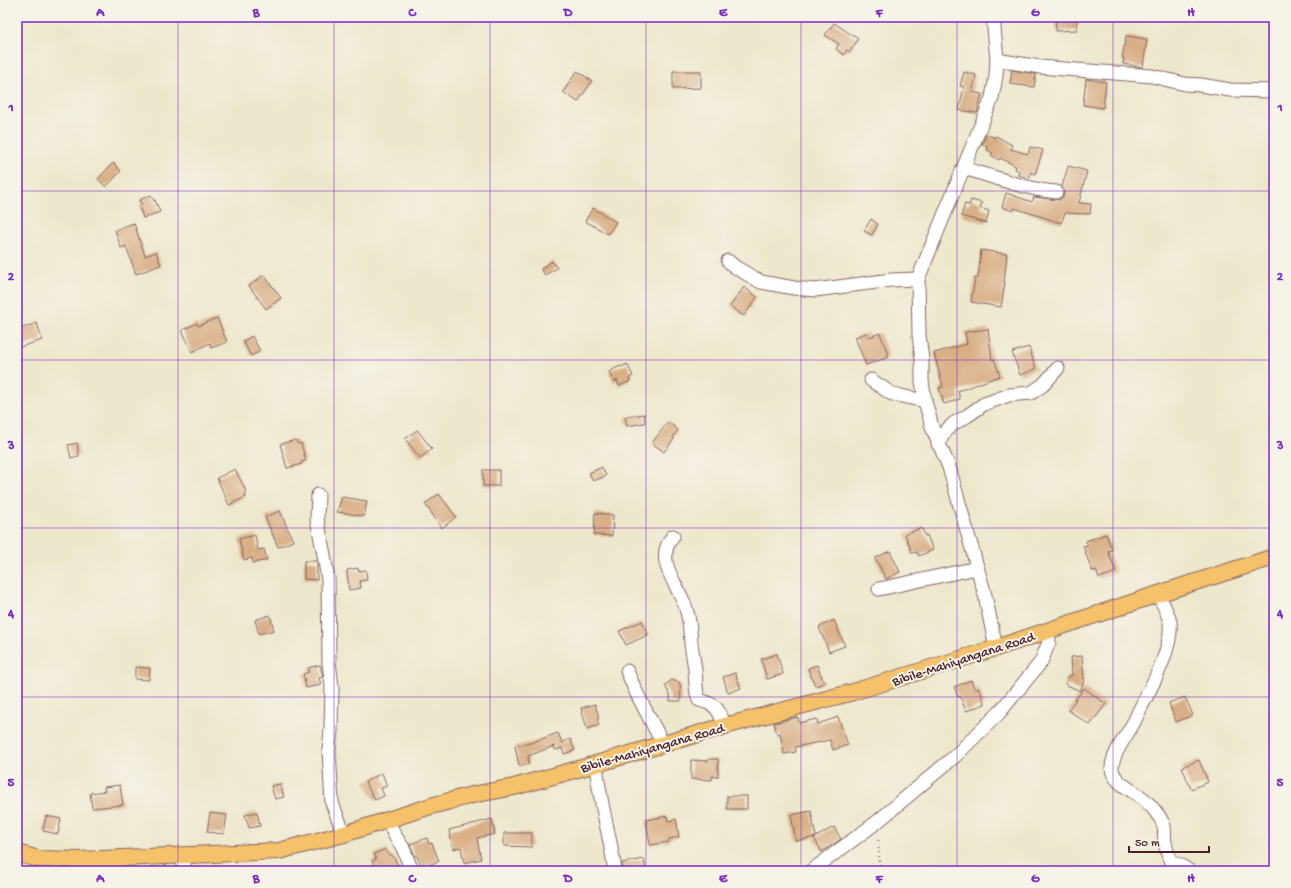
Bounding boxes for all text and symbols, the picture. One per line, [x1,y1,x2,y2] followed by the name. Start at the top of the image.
[95,6,105,21] text: A
[252,6,261,21] text: B
[407,6,417,21] text: C
[563,6,573,21] text: D
[719,6,728,21] text: E
[875,6,884,21] text: F
[1031,6,1040,21] text: G
[1187,6,1195,21] text: H
[7,101,14,116] text: 1
[1276,101,1283,116] text: 1
[8,270,15,285] text: 2
[1277,270,1284,285] text: 2
[7,439,15,454] text: 3
[1276,439,1284,454] text: 3
[7,607,15,622] text: 4
[1276,607,1284,622] text: 4
[889,629,1039,692] street label: Bibile-Mahiyangana Road
[578,720,728,778] street label: Bibile-Mahiyangana Road
[8,776,15,791] text: 5
[1277,776,1284,791] text: 5
[1129,828,1209,854] scale bar
[1135,837,1160,851] text: 50 m
[95,872,105,887] text: A
[252,872,261,887] text: B
[407,872,417,887] text: C
[563,872,573,887] text: D
[719,872,728,887] text: E
[875,872,884,887] text: F
[1031,872,1040,887] text: G
[1187,872,1195,887] text: H

